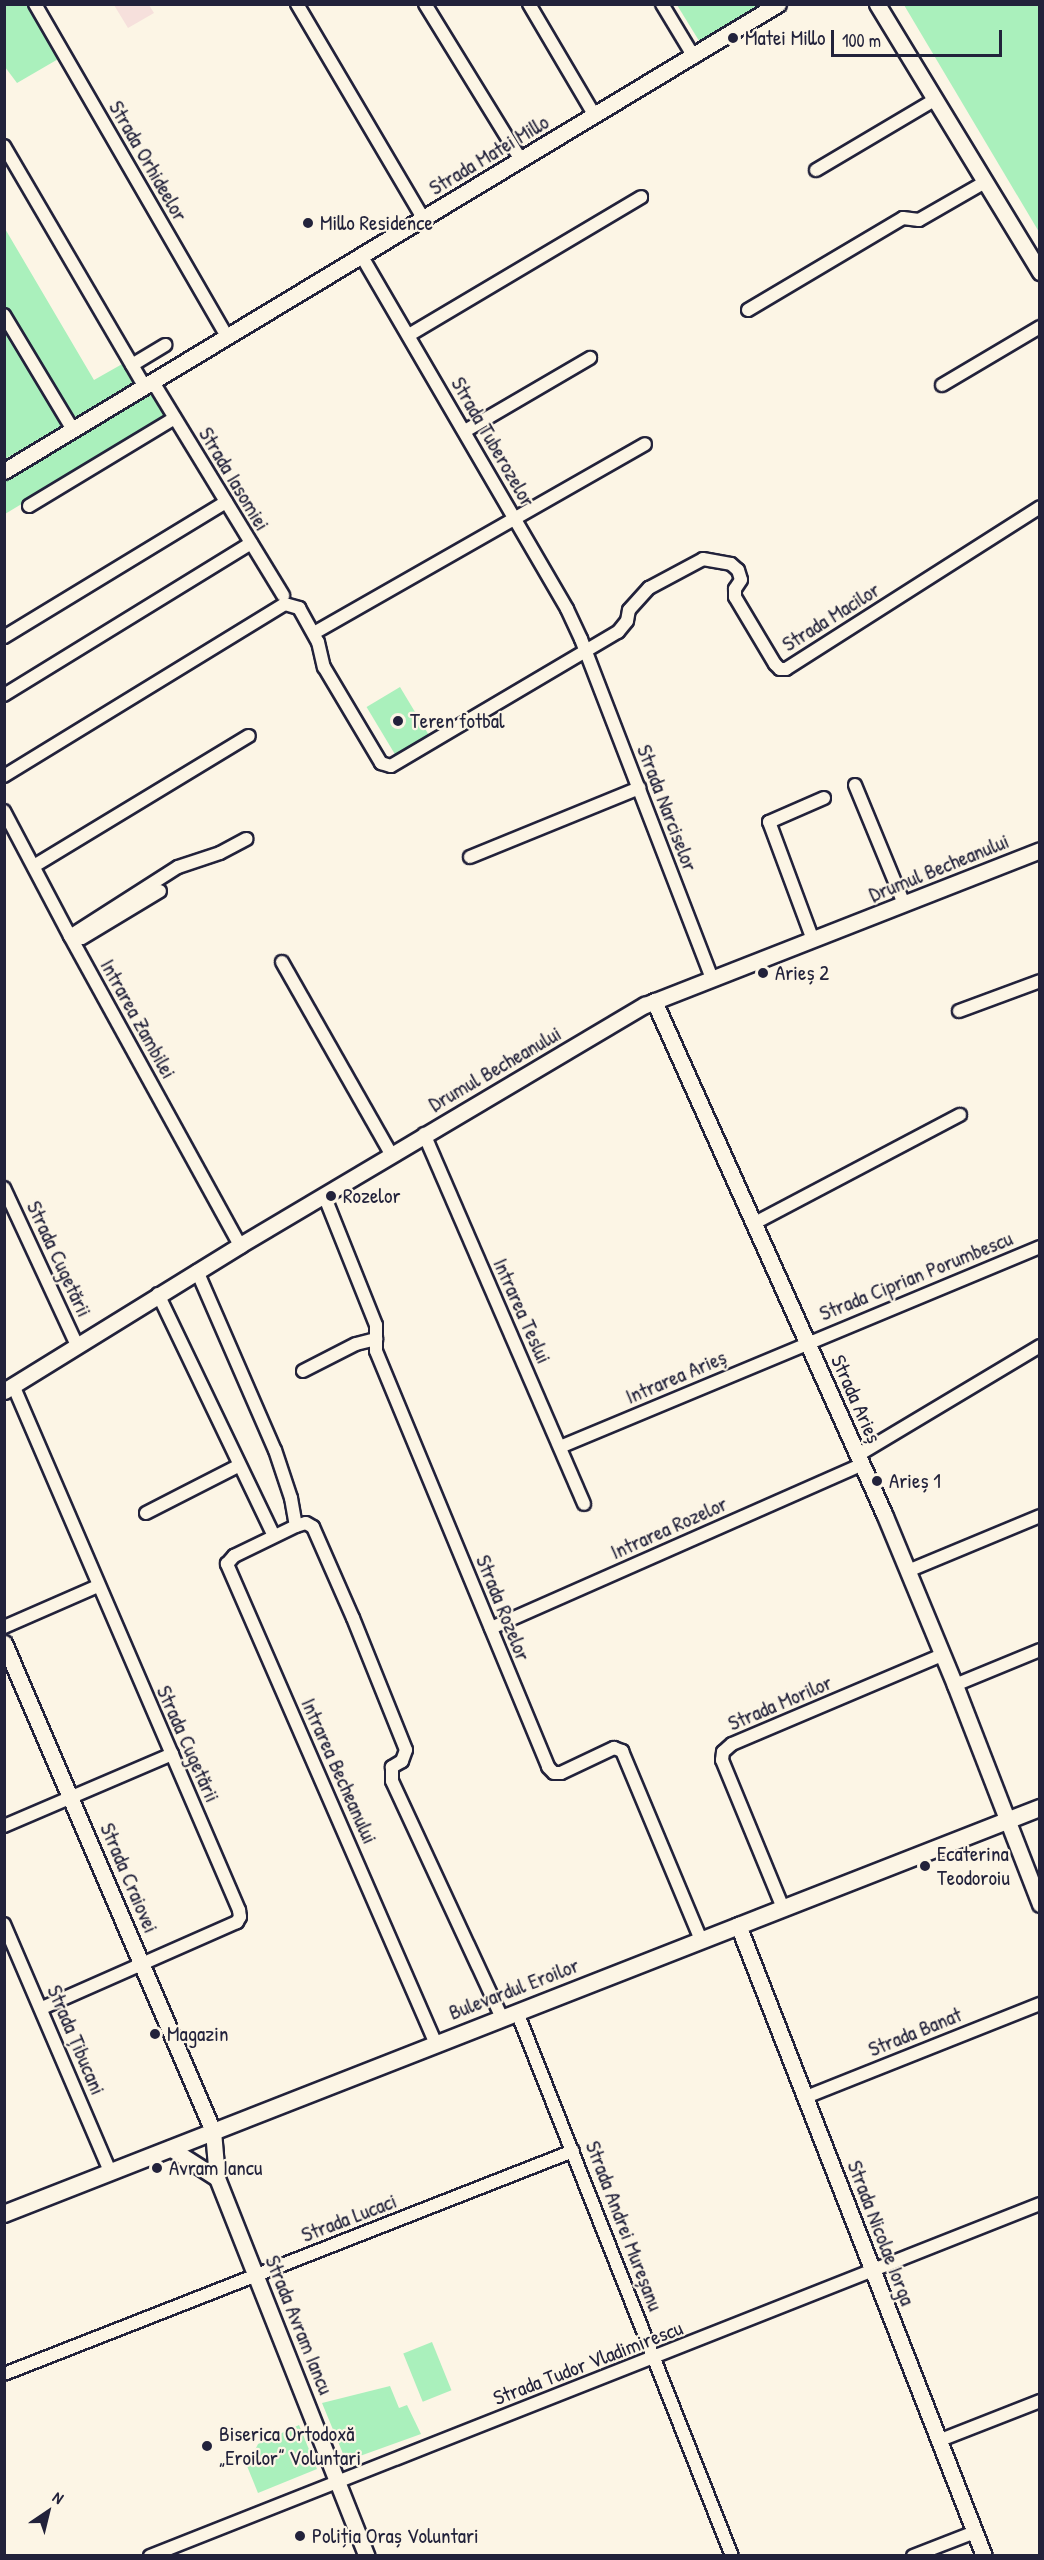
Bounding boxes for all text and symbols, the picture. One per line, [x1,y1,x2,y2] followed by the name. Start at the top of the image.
[834,18,1005,56] scale bar
[745,25,826,51] place label: Matei Millo
[842,28,881,53] text: 100 m
[726,31,740,45] marker: Matei Millo
[103,96,193,226] street label: Strada Orhideelor
[425,109,553,201] street label: Strada Matei Millo
[320,210,433,236] place label: Millo Residence
[301,216,315,230] marker: Millo Residence
[446,373,540,511] street label: Strada Tuberozelor
[193,423,275,535] street label: Strada Iasomiei
[778,577,884,657] street label: Strada Macilor
[410,708,505,734] place label: Teren fotbal
[391,714,405,728] marker: Teren fotbal
[631,741,703,875] street label: Strada Narciselor
[865,828,1013,908] street label: Drumul Becheanului
[95,955,181,1083] street label: Intrarea Zambilei
[775,960,829,986] place label: Arieș 2
[756,966,770,980] marker: Arieș 2
[424,1021,566,1117] street label: Drumul Becheanului
[343,1183,400,1209] place label: Rozelor
[324,1189,338,1203] marker: Rozelor
[21,1197,97,1321] street label: Strada Cugetării
[816,1226,1016,1326] street label: Strada Ciprian Porumbescu
[488,1255,556,1367] street label: Intrarea Teslui
[622,1345,730,1409] street label: Intrarea Arieș
[825,1351,887,1447] street label: Strada Arieș
[889,1468,941,1494] place label: Arieș 1
[870,1474,884,1488] marker: Arieș 1
[607,1491,731,1565] street label: Intrarea Rozelor
[470,1551,536,1665] street label: Strada Rozelor
[724,1670,836,1736] street label: Strada Morilor
[151,1682,225,1806] street label: Strada Cugetării
[296,1694,382,1848] street label: Intrarea Becheanului
[95,1819,163,1937] street label: Strada Craiovei
[937,1841,1010,1891] place label: Ecaterina Teodoroiu
[918,1859,932,1873] marker: Ecaterina Teodoroiu
[445,1953,583,2025] street label: Bulevardul Eroilor
[42,1981,110,2099] street label: Strada Țibucani
[865,2002,965,2062] street label: Strada Banat
[167,2021,228,2047] place label: Magazin
[148,2027,162,2041] marker: Magazin
[580,2138,668,2314] street label: Strada Andrei Mureșanu
[169,2155,262,2181] place label: Avram Iancu
[842,2157,920,2309] street label: Strada Nicolae Iorga
[150,2161,164,2175] marker: Avram Iancu
[298,2188,400,2248] street label: Strada Lucaci
[260,2252,338,2398] street label: Strada Avram Iancu
[490,2315,686,2411] street label: Strada Tudor Vladimirescu
[219,2421,361,2471] place label: Biserica Ortodoxă „Eroilor” Voluntari
[200,2439,214,2453] marker: Biserica Ortodoxă „Eroilor” Voluntari
[18,2482,78,2542] north arrow
[49,2486,68,2509] text: N
[312,2523,479,2549] place label: Poliția Oraș Voluntari
[293,2529,307,2543] marker: Poliția Oraș Voluntari

